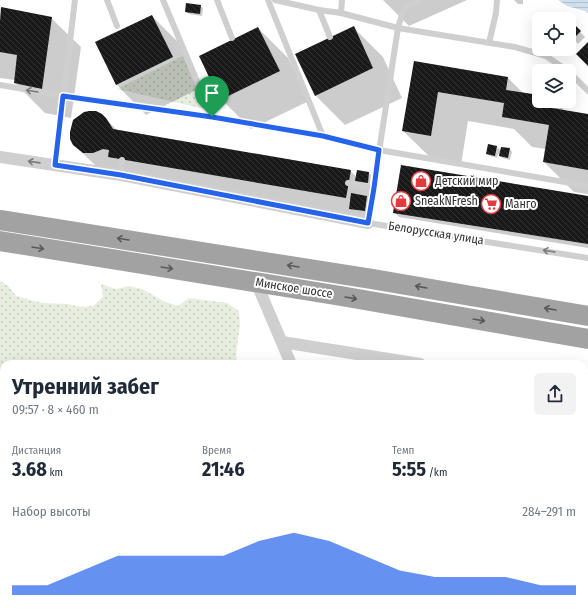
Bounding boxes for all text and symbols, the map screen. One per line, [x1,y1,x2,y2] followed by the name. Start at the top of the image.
[532,12,576,108] map controls
[532,12,576,56] button: locate
[532,64,576,108] button: layers
[195,76,229,117] pin
[201,82,223,104] icon: arrive
[26,86,39,94] one-way arrow
[28,158,41,166] one-way arrow
[410,170,432,192] shop icon: Детский мир
[434,174,499,188] place label: Детский мир
[390,190,412,212] shop icon: SneakNFresh
[480,193,502,215] supermarket icon: Манго
[415,194,478,208] place label: SneakNFresh
[505,197,536,211] place label: Манго
[387,219,485,247] street label: Белорусская улица
[117,235,130,243] one-way arrow
[32,244,45,252] one-way arrow
[543,247,556,255] one-way arrow
[287,262,300,270] one-way arrow
[160,264,173,272] one-way arrow
[255,275,334,301] street label: Минское шоссе
[415,283,428,291] one-way arrow
[344,294,357,302] one-way arrow
[543,305,556,313] one-way arrow
[472,316,485,324] one-way arrow
[12,373,159,400] text: Утренний забег
[534,373,576,415] button: share
[12,402,99,417] text: 09:57 · 8 × 460 m
[12,444,61,457] text: Дистанция
[202,444,231,457] text: Время
[392,444,414,457] text: Темп
[12,457,47,481] text: 3.68
[202,457,245,481] text: 21:46
[392,457,426,481] text: 5:55
[47,466,63,479] text: km
[426,466,447,479] text: /km
[12,504,91,519] text: Набор высоты
[522,504,576,519] text: 284–291 m

